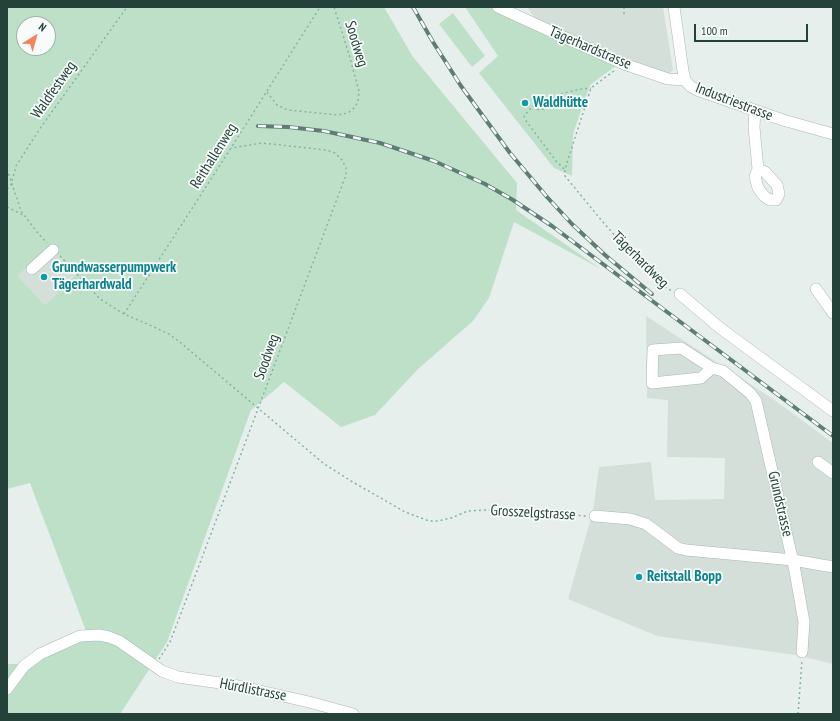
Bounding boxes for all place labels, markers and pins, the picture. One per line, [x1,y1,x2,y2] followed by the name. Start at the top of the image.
[533,94,588,112] place label: Waldhütte
[520,98,530,108] marker: Waldhütte
[52,259,176,294] place label: Grundwasserpumpwerk Tägerhardwald
[39,272,49,282] marker: Grundwasserpumpwerk Tägerhardwald
[647,568,722,586] place label: Reitstall Bopp
[634,572,644,582] marker: Reitstall Bopp

